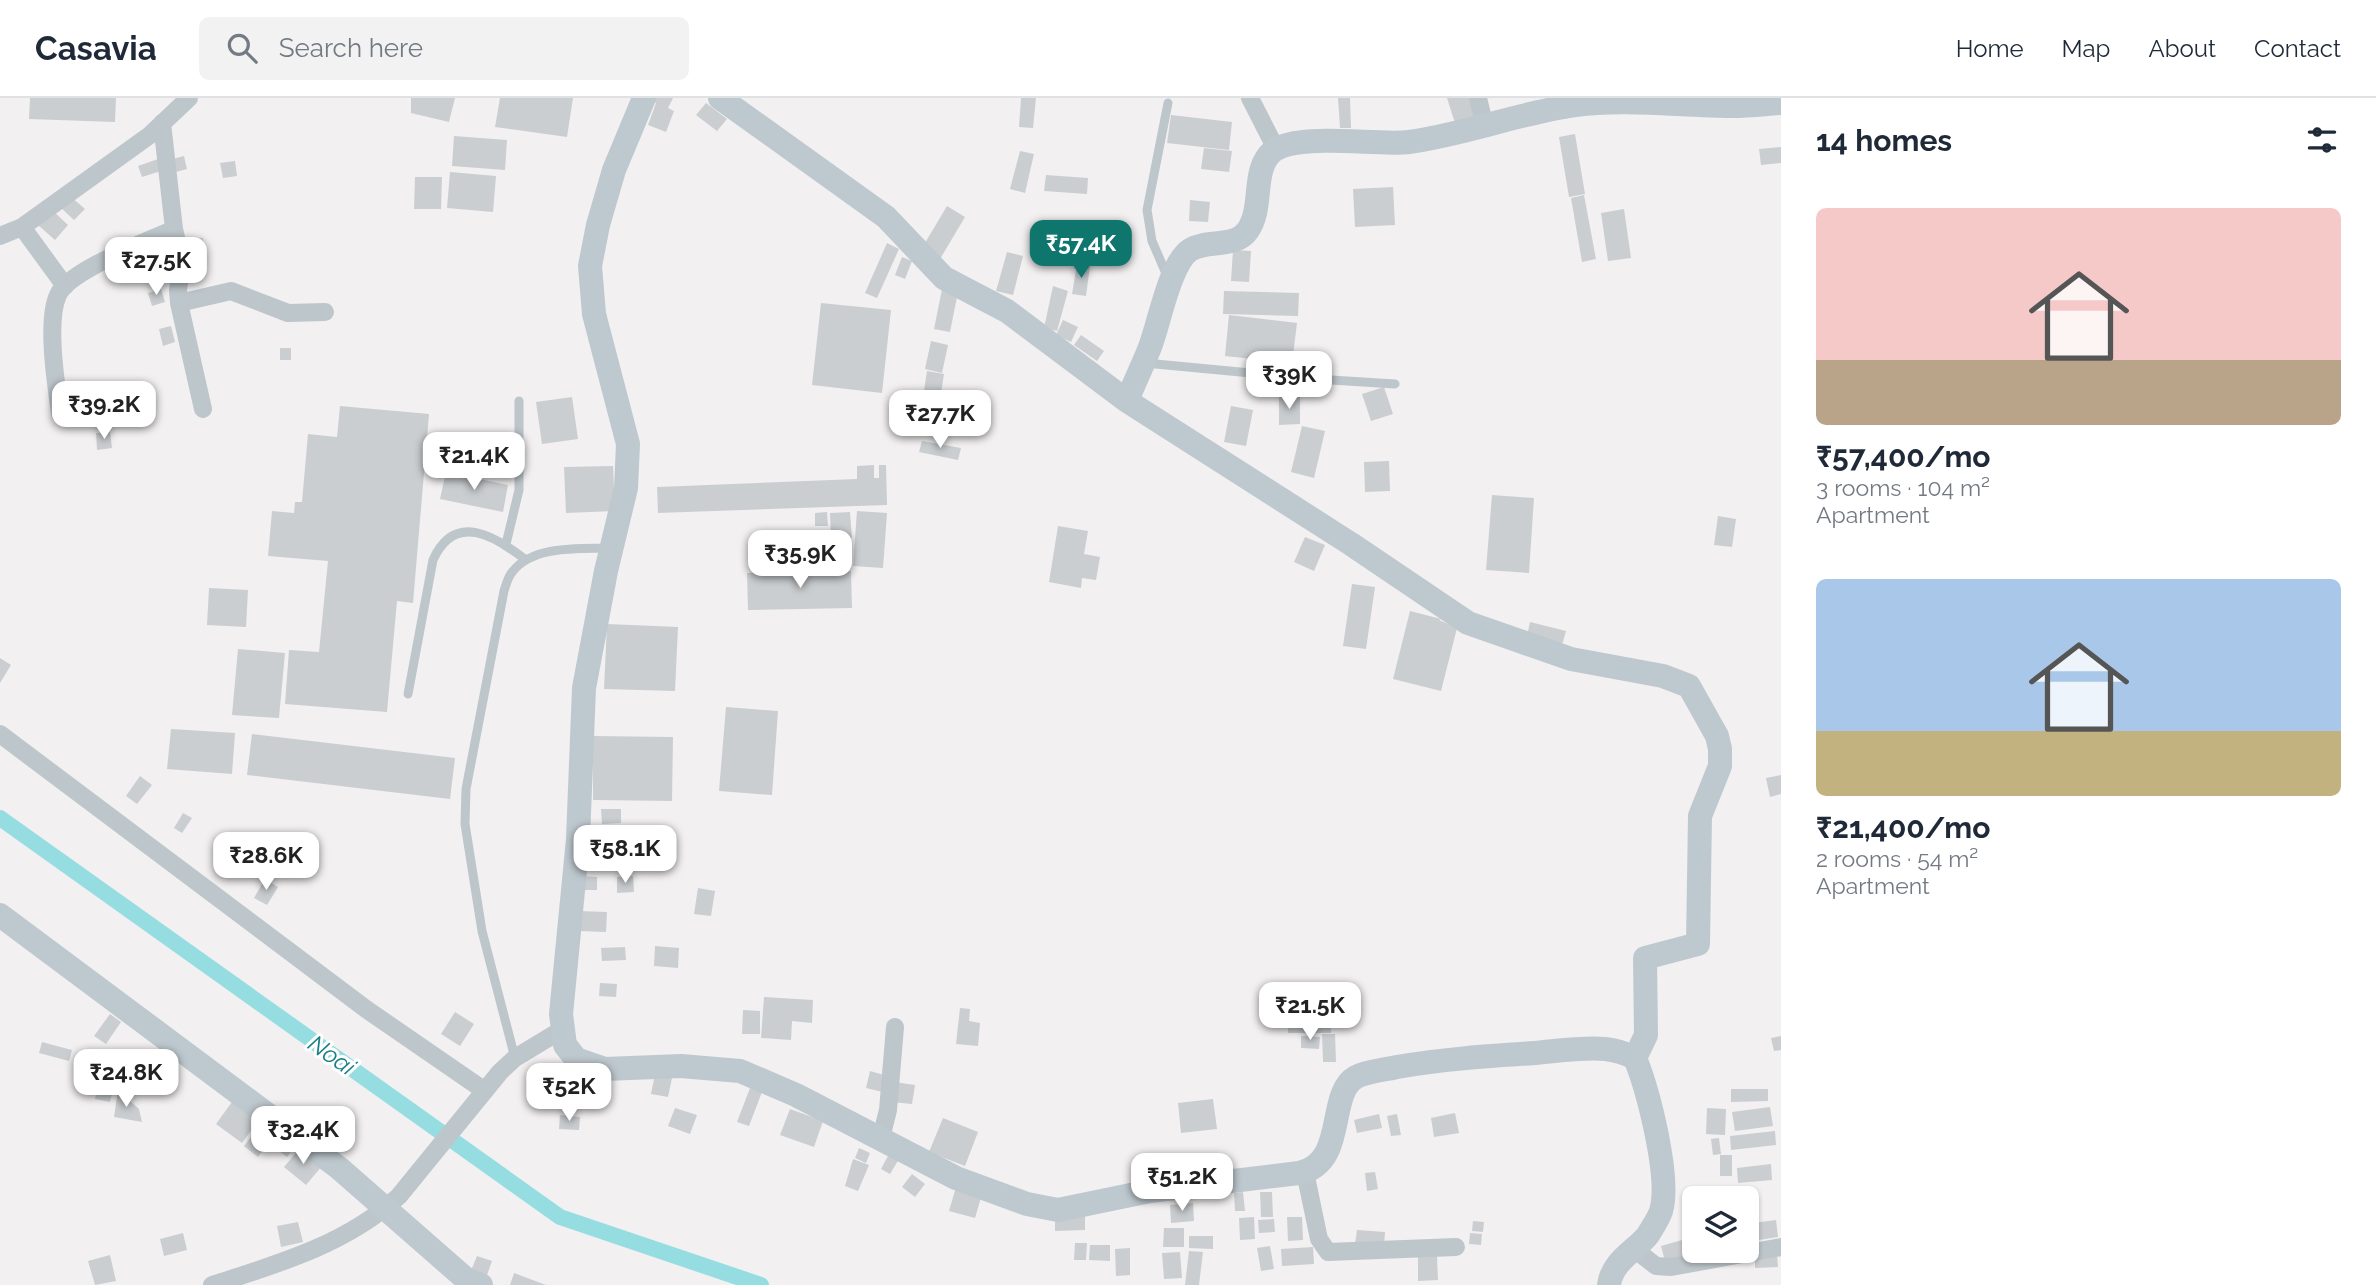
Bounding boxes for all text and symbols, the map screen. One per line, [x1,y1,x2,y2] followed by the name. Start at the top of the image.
[199,17,689,80] search box
[35,29,157,68] text: Casavia
[223,29,261,67] icon: search
[279,33,423,63] text: Search here
[1956,34,2024,63] text: Home
[2062,34,2110,63] text: Map
[2148,34,2216,63] text: About
[2254,34,2341,63] text: Contact
[2303,121,2341,159] icon: filters
[1816,123,1952,158] text: 14 homes
[1024,220,1138,280] pin: ₹57.4K
[1046,229,1116,256] text: ₹57.4K
[99,238,213,297] pin: ₹27.5K
[121,246,191,273] text: ₹27.5K
[2016,253,2142,379] icon: home
[1248,352,1330,411] pin: ₹39K
[1262,360,1316,387] text: ₹39K
[47,382,161,441] pin: ₹39.2K
[68,390,140,417] text: ₹39.2K
[883,390,997,450] pin: ₹27.7K
[905,399,975,426] text: ₹27.7K
[417,432,531,492] pin: ₹21.4K
[1816,439,1991,474] text: ₹57,400/mo
[439,441,509,468] text: ₹21.4K
[1816,474,1990,501] text: 3 rooms · 104 m²
[1816,501,1930,528] text: Apartment
[743,531,857,590] pin: ₹35.9K
[764,539,836,566] text: ₹35.9K
[2016,624,2142,750] icon: home
[1816,810,1990,845] text: ₹21,400/mo
[568,826,682,885] pin: ₹58.1K
[209,832,323,892] pin: ₹28.6K
[590,834,660,861] text: ₹58.1K
[229,841,303,868] text: ₹28.6K
[1816,845,1978,872] text: 2 rooms · 54 m²
[1816,872,1930,899] text: Apartment
[1253,982,1367,1042] pin: ₹21.5K
[1275,991,1345,1018] text: ₹21.5K
[303,1029,362,1082] water label: Noai
[69,1049,183,1109] pin: ₹24.8K
[90,1058,162,1085] text: ₹24.8K
[528,1063,610,1123] pin: ₹52K
[542,1072,596,1099] text: ₹52K
[246,1107,360,1166] pin: ₹32.4K
[267,1115,339,1142] text: ₹32.4K
[1125,1154,1239,1213] pin: ₹51.2K
[1147,1162,1217,1189] text: ₹51.2K
[1682,1186,1759,1263] map controls
[1682,1186,1759,1263] button: layers

